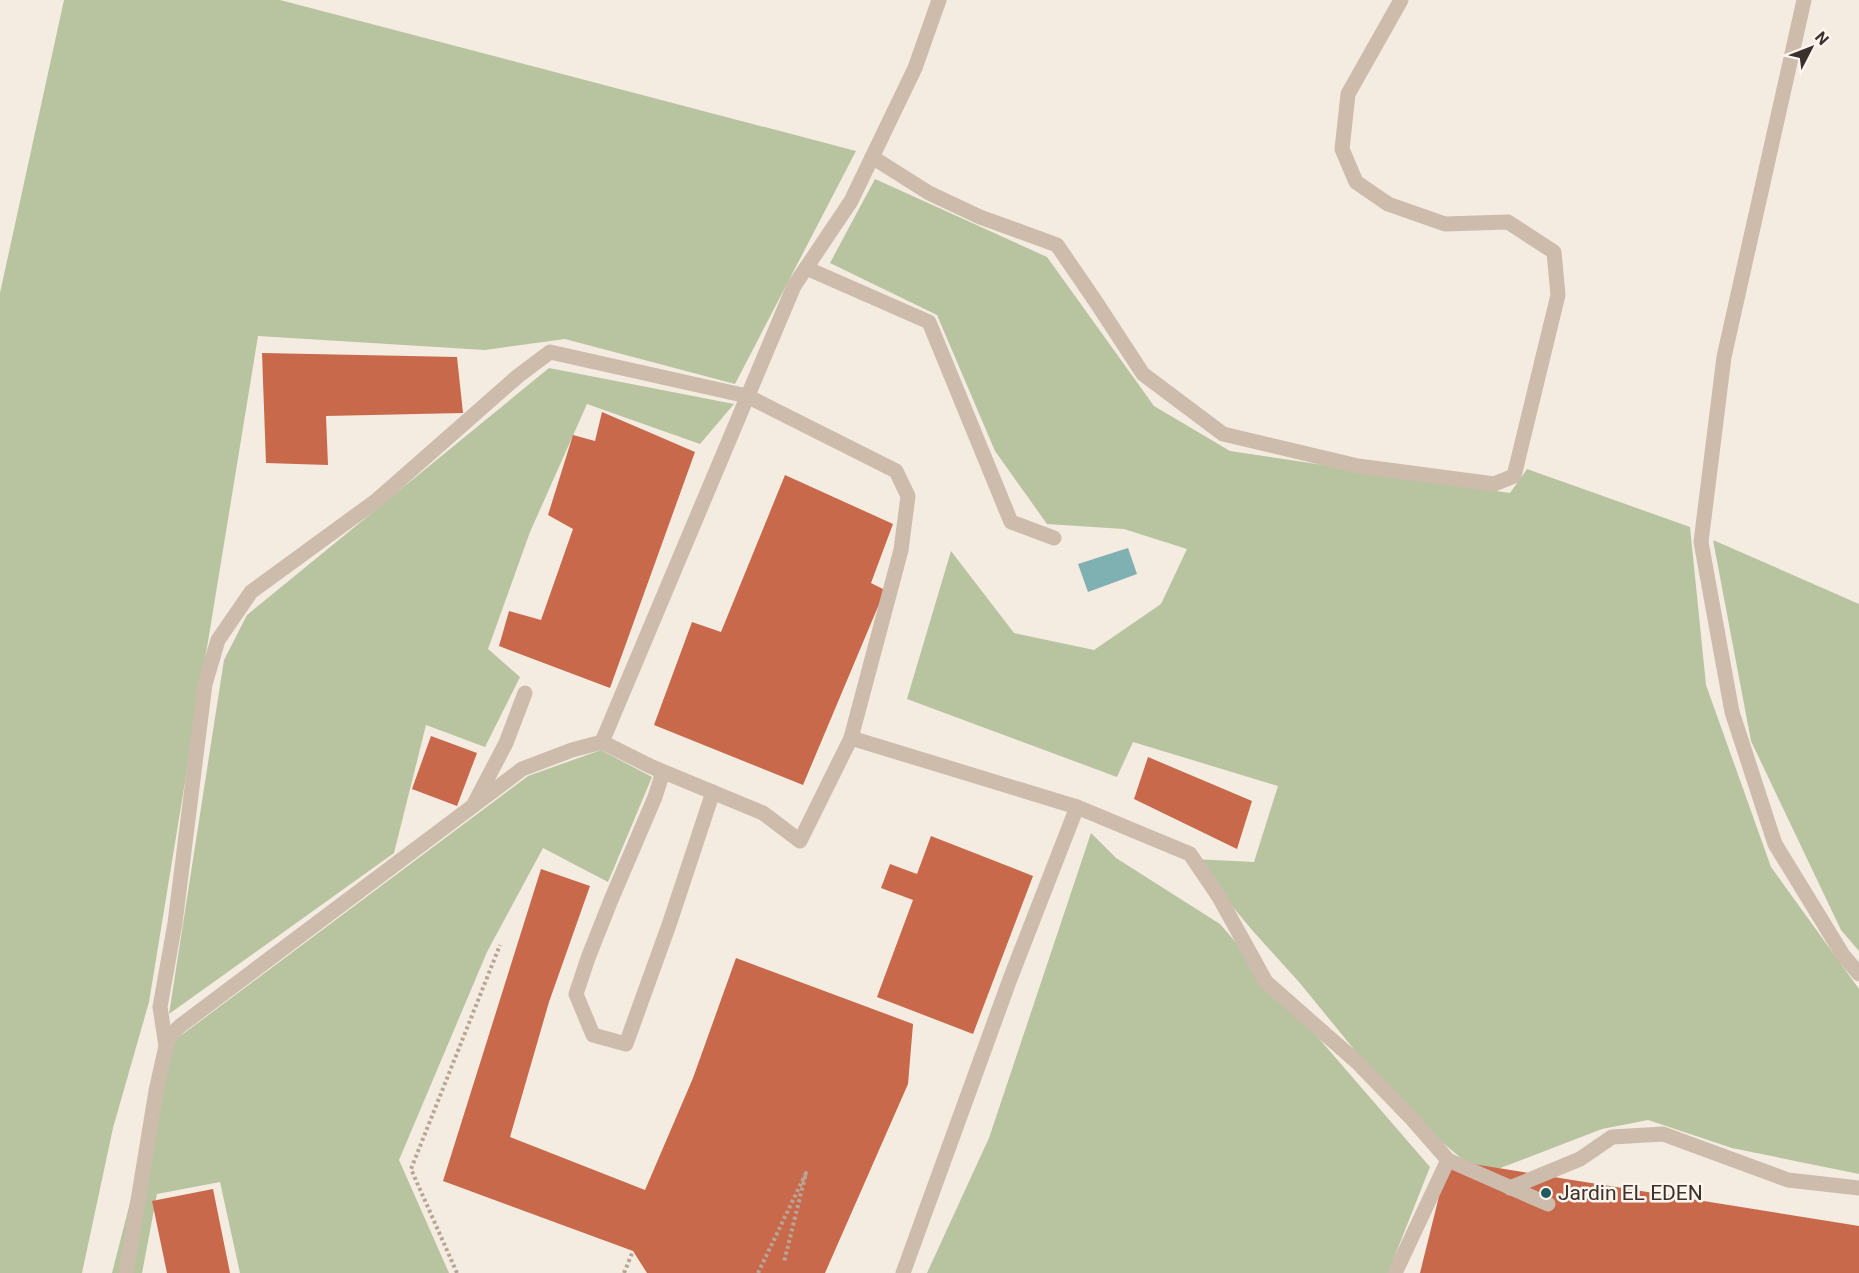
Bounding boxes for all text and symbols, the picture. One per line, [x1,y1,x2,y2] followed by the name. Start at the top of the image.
[1781,18,1841,78] north arrow
[1811,28,1833,49] text: N
[1558,1181,1703,1205] place label: Jardin EL EDEN
[1539,1186,1553,1200] marker: Jardin EL EDEN

